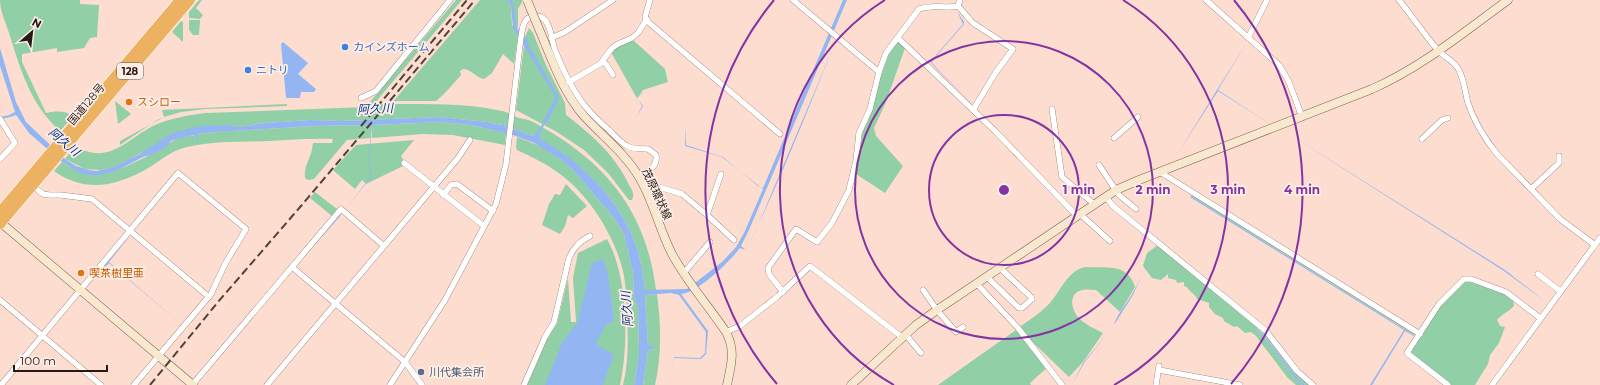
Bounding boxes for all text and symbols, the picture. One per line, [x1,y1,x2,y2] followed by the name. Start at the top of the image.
[12,12,52,52] north arrow
[29,15,44,31] text: N
[353,40,429,54] place label: カインズホーム
[340,42,350,52] marker: カインズホーム
[117,63,143,79] road number: 128
[256,63,289,77] place label: ニトリ
[243,65,253,75] marker: ニトリ
[64,80,108,128] street label: 国道128号
[137,95,181,109] place label: スシロー
[124,97,134,107] marker: スシロー
[357,100,395,117] water label: 阿久川
[46,124,84,160] water label: 阿久川
[639,166,675,222] street label: 茂原環状線
[1063,182,1095,197] text: 1 min
[1136,182,1170,197] text: 2 min
[1210,182,1246,197] text: 3 min
[1284,182,1320,197] text: 4 min
[997,183,1011,197] centre of rings
[89,266,144,280] place label: 喫茶樹里亜
[76,268,86,278] marker: 喫茶樹里亜
[618,289,635,328] water label: 阿久川
[14,347,107,373] scale bar
[20,353,56,368] text: 100 m
[429,365,485,379] place label: 川代集会所
[416,367,426,377] marker: 川代集会所

